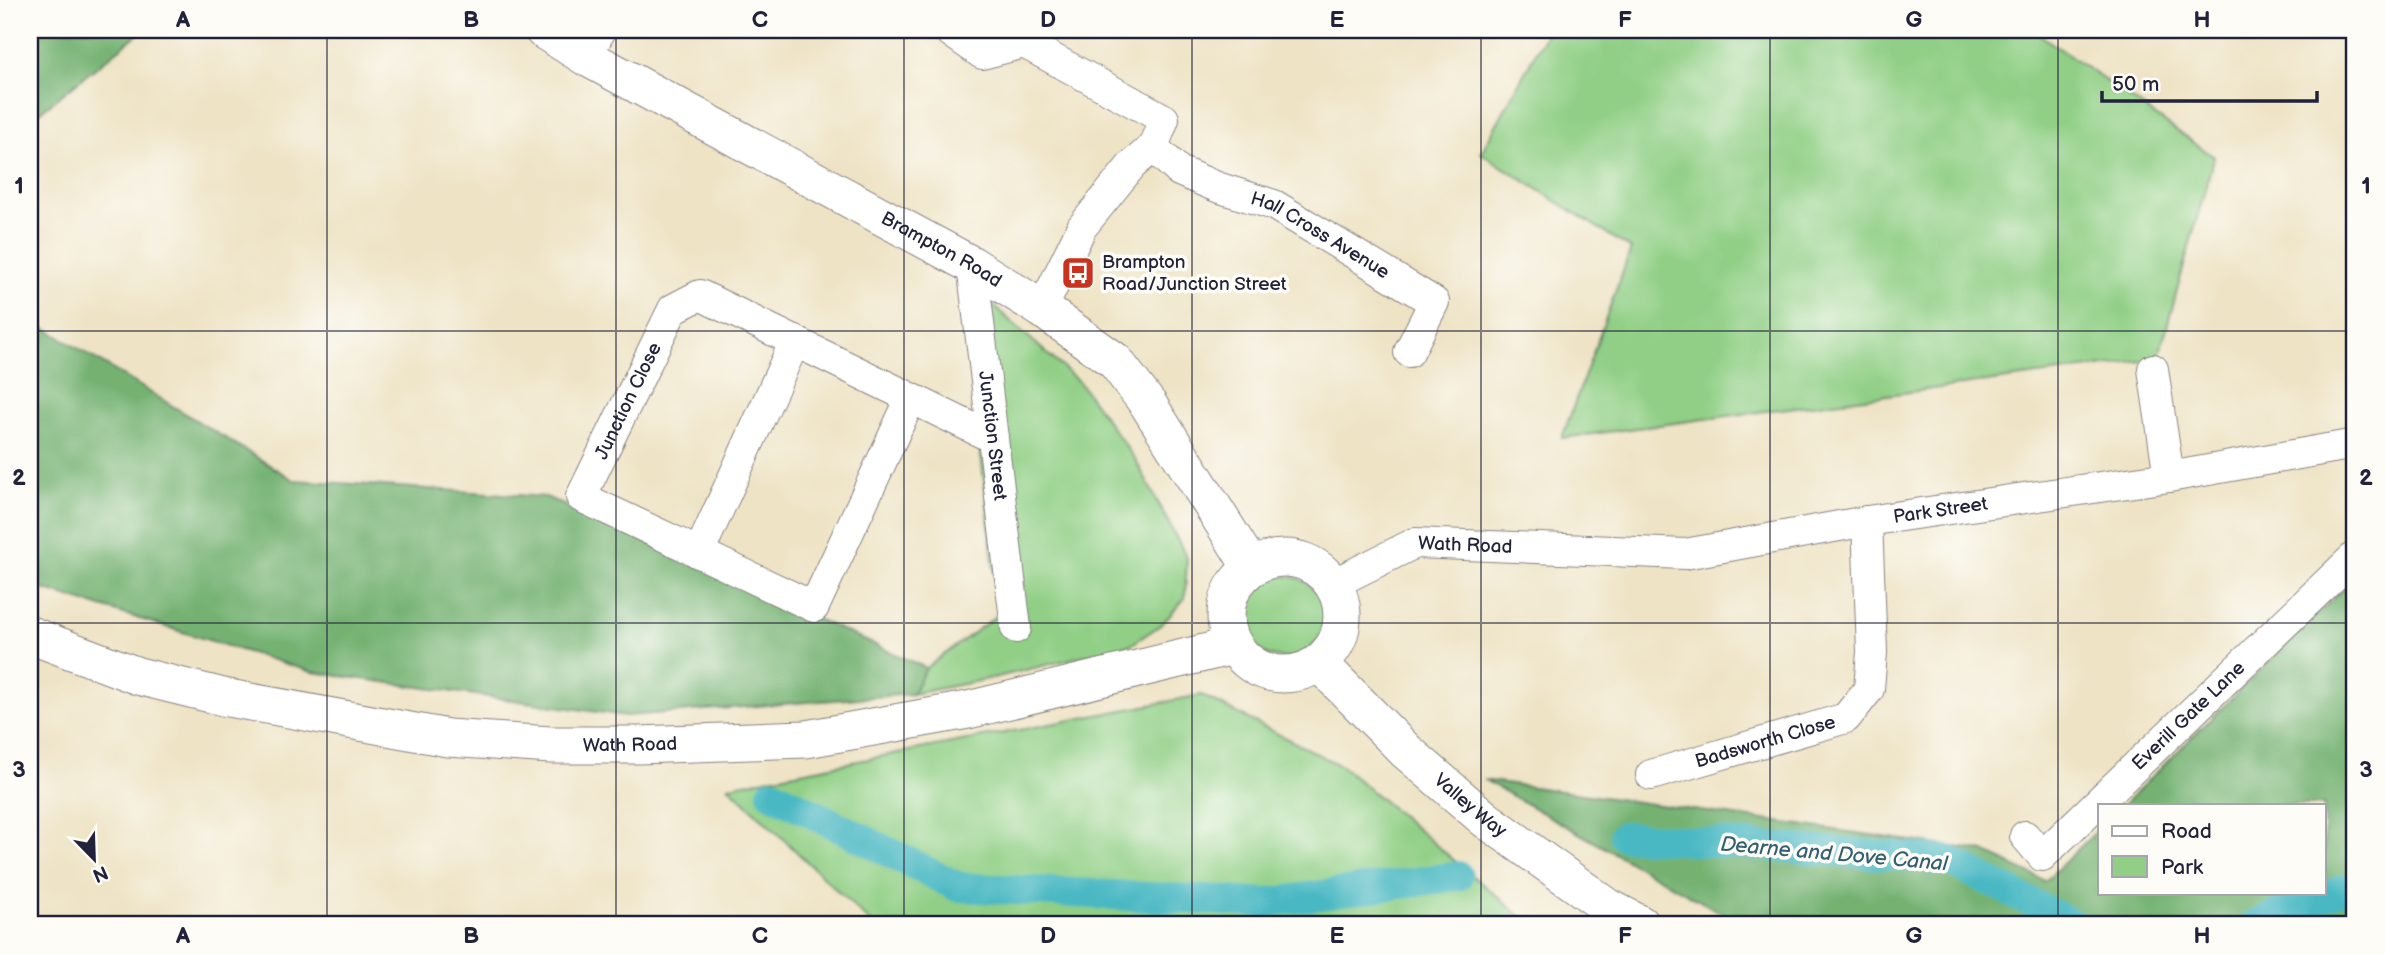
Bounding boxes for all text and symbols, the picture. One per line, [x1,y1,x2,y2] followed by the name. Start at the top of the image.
[175,6,191,34] text: A
[463,6,479,34] text: B
[752,6,768,34] text: C
[1040,6,1056,34] text: D
[1330,6,1345,34] text: E
[1618,6,1632,34] text: F
[1906,6,1923,34] text: G
[2193,6,2211,34] text: H
[2102,60,2317,104] scale bar
[2112,72,2159,97] text: 50 m
[14,172,24,200] text: 1
[2361,172,2371,200] text: 1
[1248,187,1394,284] street label: Hall Cross Avenue
[877,207,1006,292] street label: Brampton Road
[1102,251,1287,296] place label: Brampton Road/Junction Street
[1059,254,1097,292] bus stop icon: Brampton Road/Junction Street
[590,339,666,463] street label: Junction Close
[973,370,1012,502] street label: Junction Street
[12,464,26,492] text: 2
[2359,464,2373,492] text: 2
[1892,492,1989,529] street label: Park Street
[1418,532,1513,558] street label: Wath Road
[2127,656,2250,775] street label: Everill Gate Lane
[1692,710,1838,773] street label: Badsworth Close
[583,732,678,757] street label: Wath Road
[12,756,26,784] text: 3
[2359,756,2373,784] text: 3
[1429,769,1511,843] street label: Valley Way
[2098,804,2326,894] legend
[2161,819,2212,844] text: Road
[60,824,130,894] north arrow
[1719,832,1950,876] water label: Dearne and Dove Canal
[2161,855,2204,880] text: Park
[89,860,111,887] text: N
[175,922,191,950] text: A
[463,922,479,950] text: B
[752,922,768,950] text: C
[1040,922,1056,950] text: D
[1330,922,1345,950] text: E
[1618,922,1632,950] text: F
[1906,922,1923,950] text: G
[2193,922,2211,950] text: H

